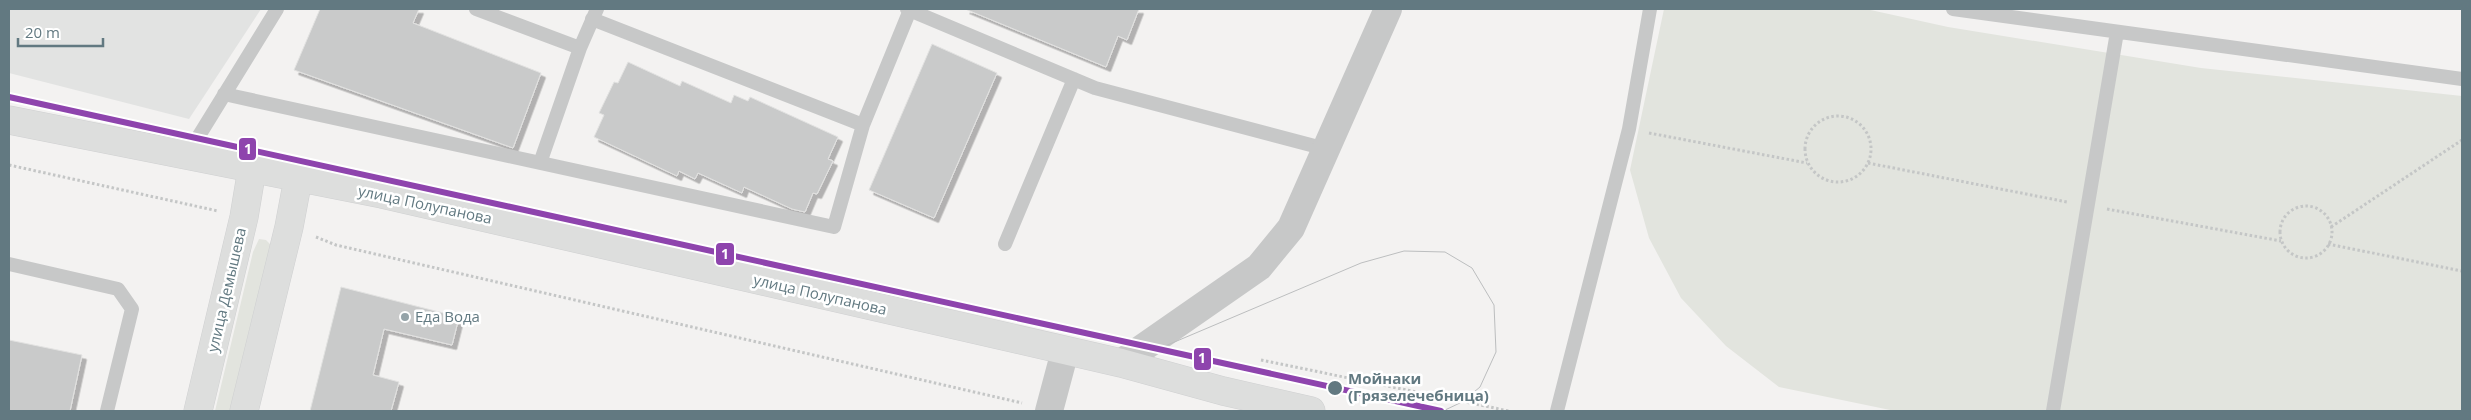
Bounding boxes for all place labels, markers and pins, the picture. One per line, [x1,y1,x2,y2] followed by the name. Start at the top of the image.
[415,306,480,326] place label: Еда Вода
[399,311,411,323] marker: Еда Вода
[1348,368,1489,405] place label: Мойнаки (Грязелечебница)
[1326,379,1344,397] marker: Мойнаки (Грязелечебница)

